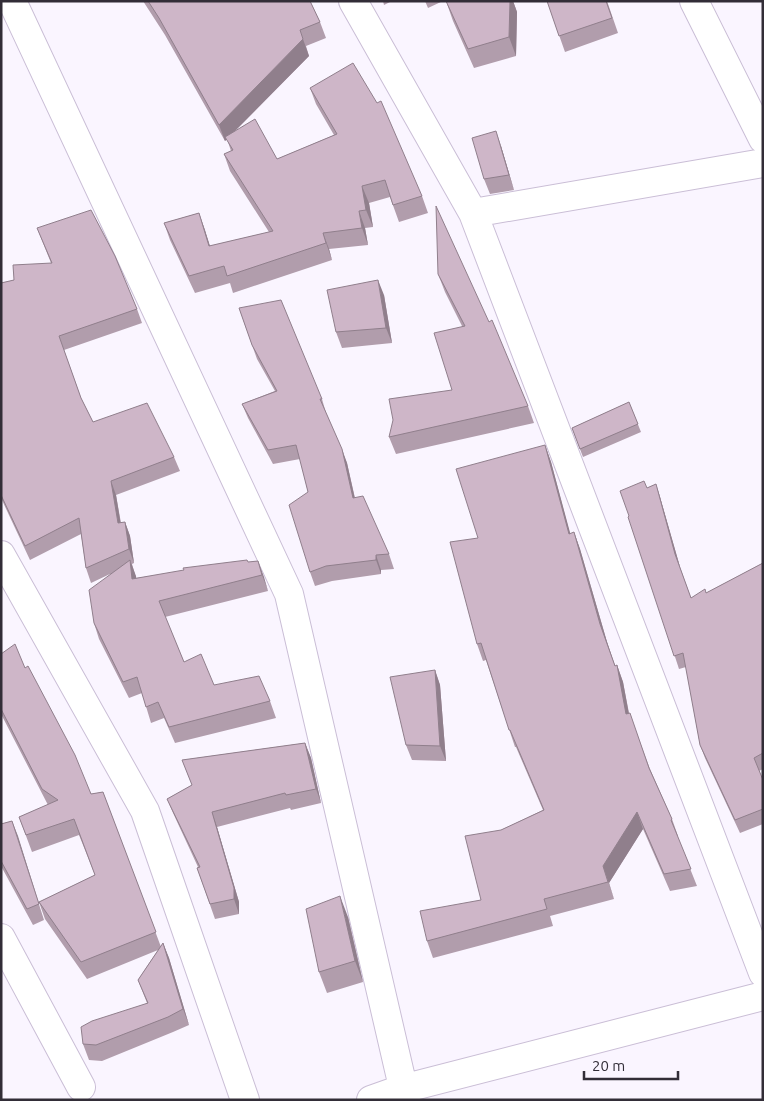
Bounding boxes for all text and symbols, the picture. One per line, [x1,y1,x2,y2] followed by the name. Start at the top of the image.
[584,1048,678,1080] scale bar
[592,1057,625,1074] text: 20 m

